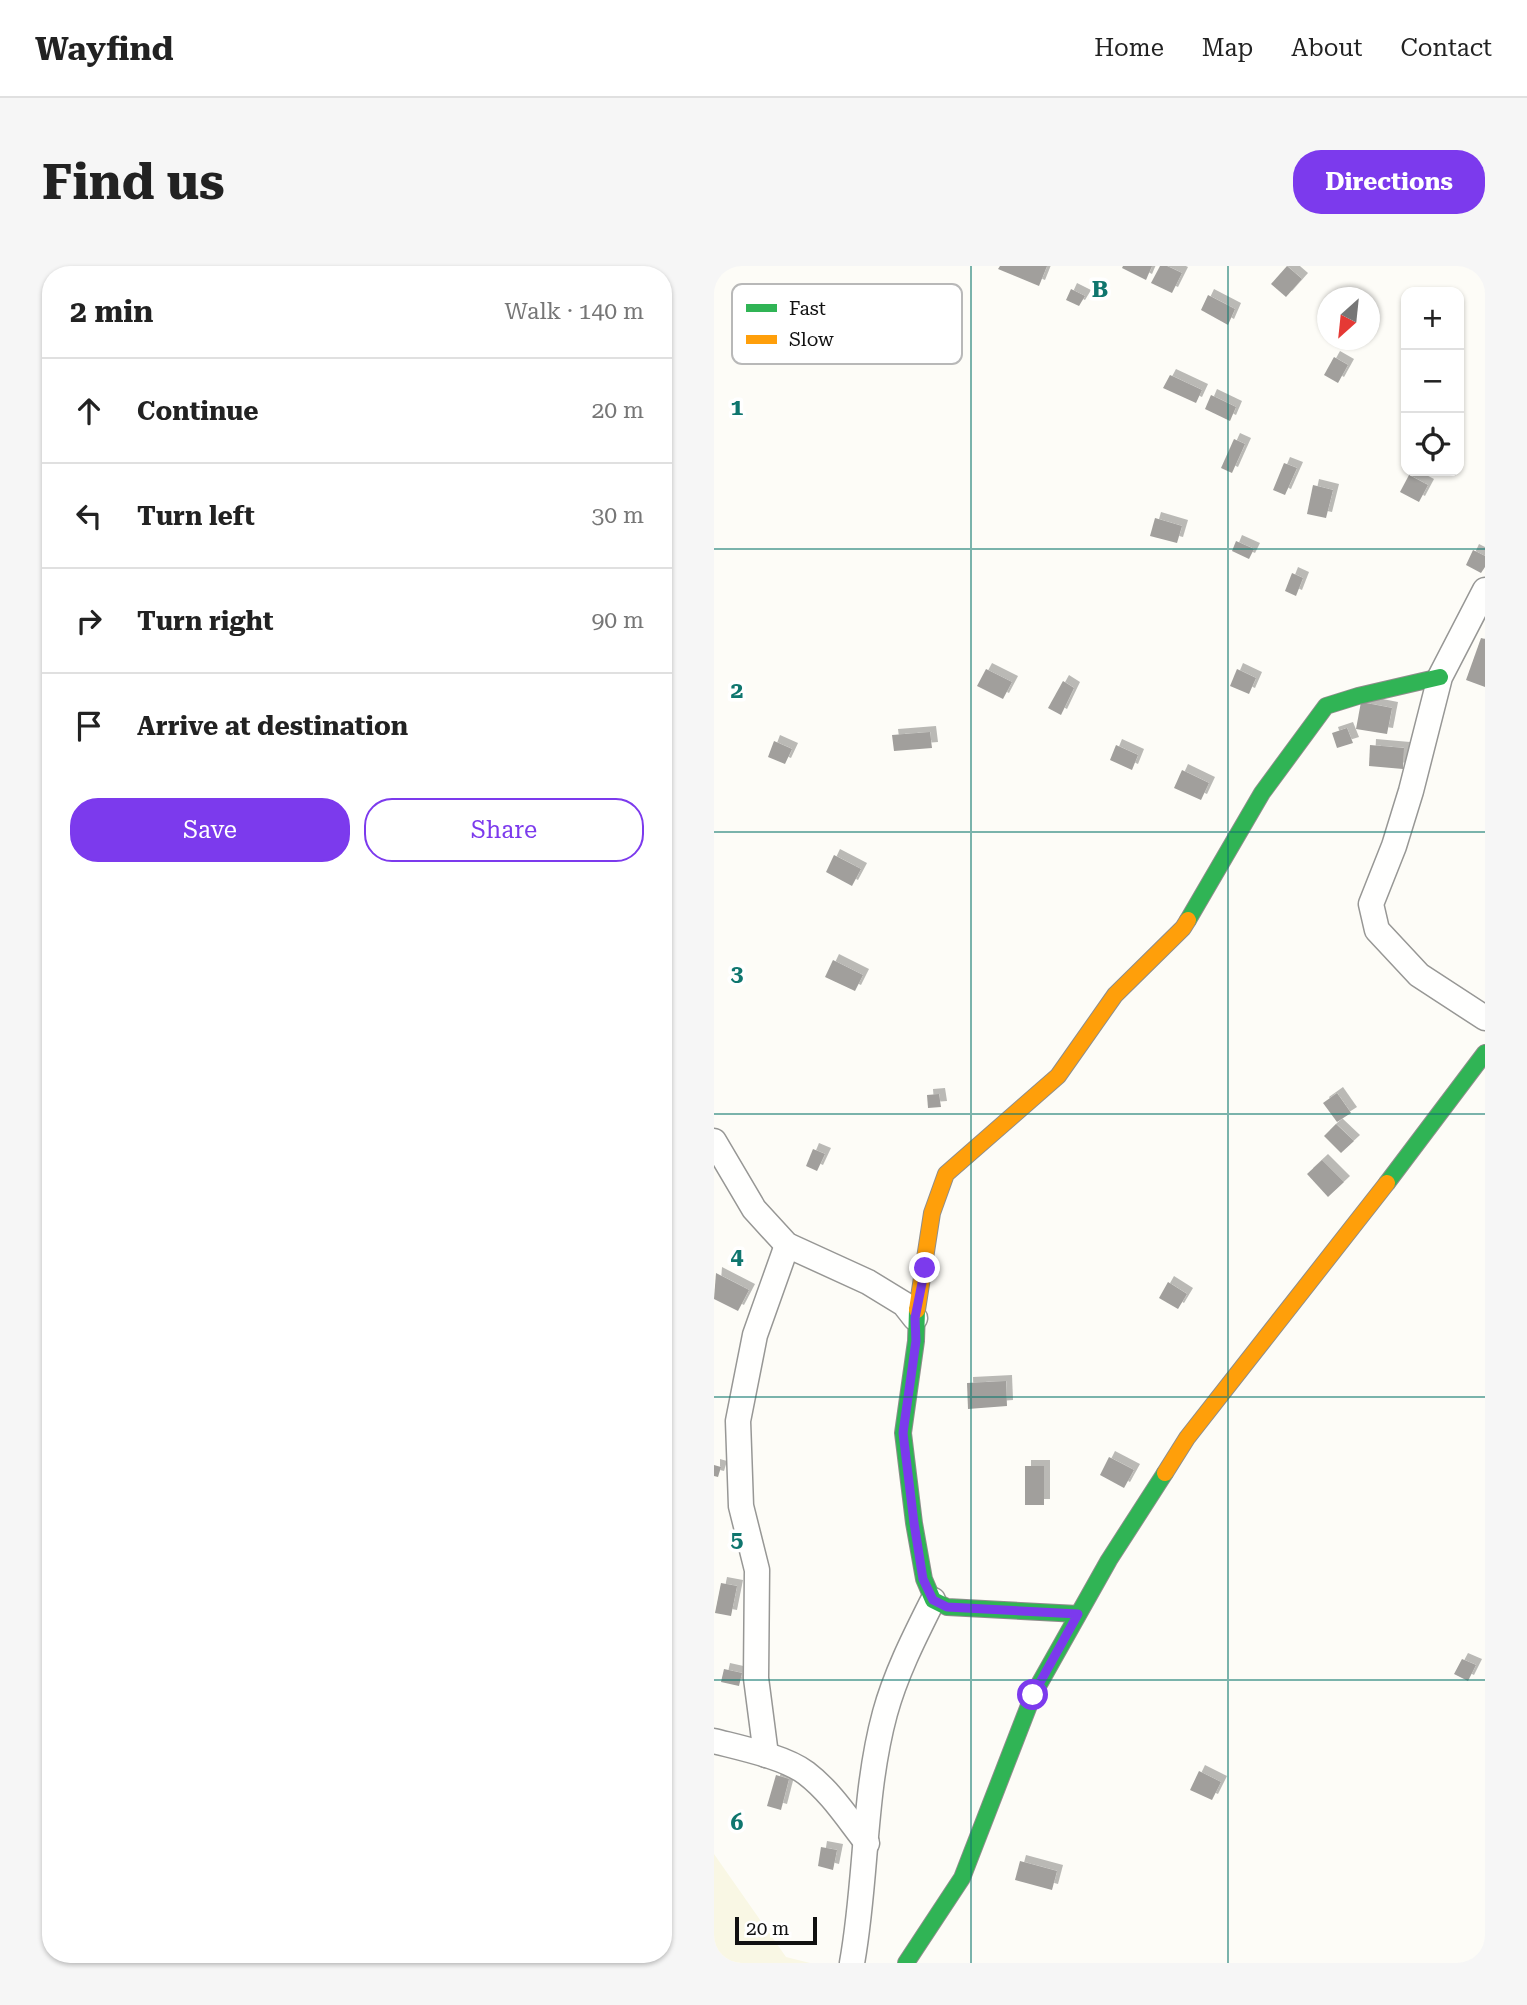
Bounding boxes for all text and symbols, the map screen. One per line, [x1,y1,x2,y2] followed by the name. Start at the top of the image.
[35,29,174,68] text: Wayfind
[1094,34,1164,62] text: Home
[1202,34,1253,62] text: Map
[1291,34,1362,62] text: About
[1400,34,1492,62] text: Contact
[1293,150,1485,214] button: Directions
[42,154,225,211] text: Find us
[1092,276,1108,303] text: B
[732,284,962,364] legend
[1317,287,1380,350] north arrow
[1401,287,1464,476] map controls
[1401,287,1464,350] button: +
[70,294,153,329] text: 2 min
[789,297,826,320] text: Fast
[505,298,644,325] text: Walk · 140 m
[789,328,834,351] text: Slow
[1401,350,1464,413] button: −
[70,392,108,430] icon: ahead
[731,394,744,421] text: 1
[137,396,259,426] text: Continue
[591,397,644,424] text: 20 m
[1401,413,1464,476] button: locate
[70,497,108,535] icon: left
[137,501,255,531] text: Turn left
[591,502,644,529] text: 30 m
[70,602,108,640] icon: right
[137,606,273,636] text: Turn right
[591,607,644,634] text: 90 m
[731,677,743,704] text: 2
[70,707,108,745] icon: arrive
[137,711,408,741] text: Arrive at destination
[70,798,350,862] button: Save
[364,798,644,862] button: Share
[731,960,744,987] text: 3
[731,1243,744,1270] text: 4
[909,1252,940,1283] route end
[731,1526,744,1553] text: 5
[1017,1679,1048,1710] route start
[731,1809,744,1836] text: 6
[735,1914,817,1946] scale bar
[746,1917,789,1940] text: 20 m

